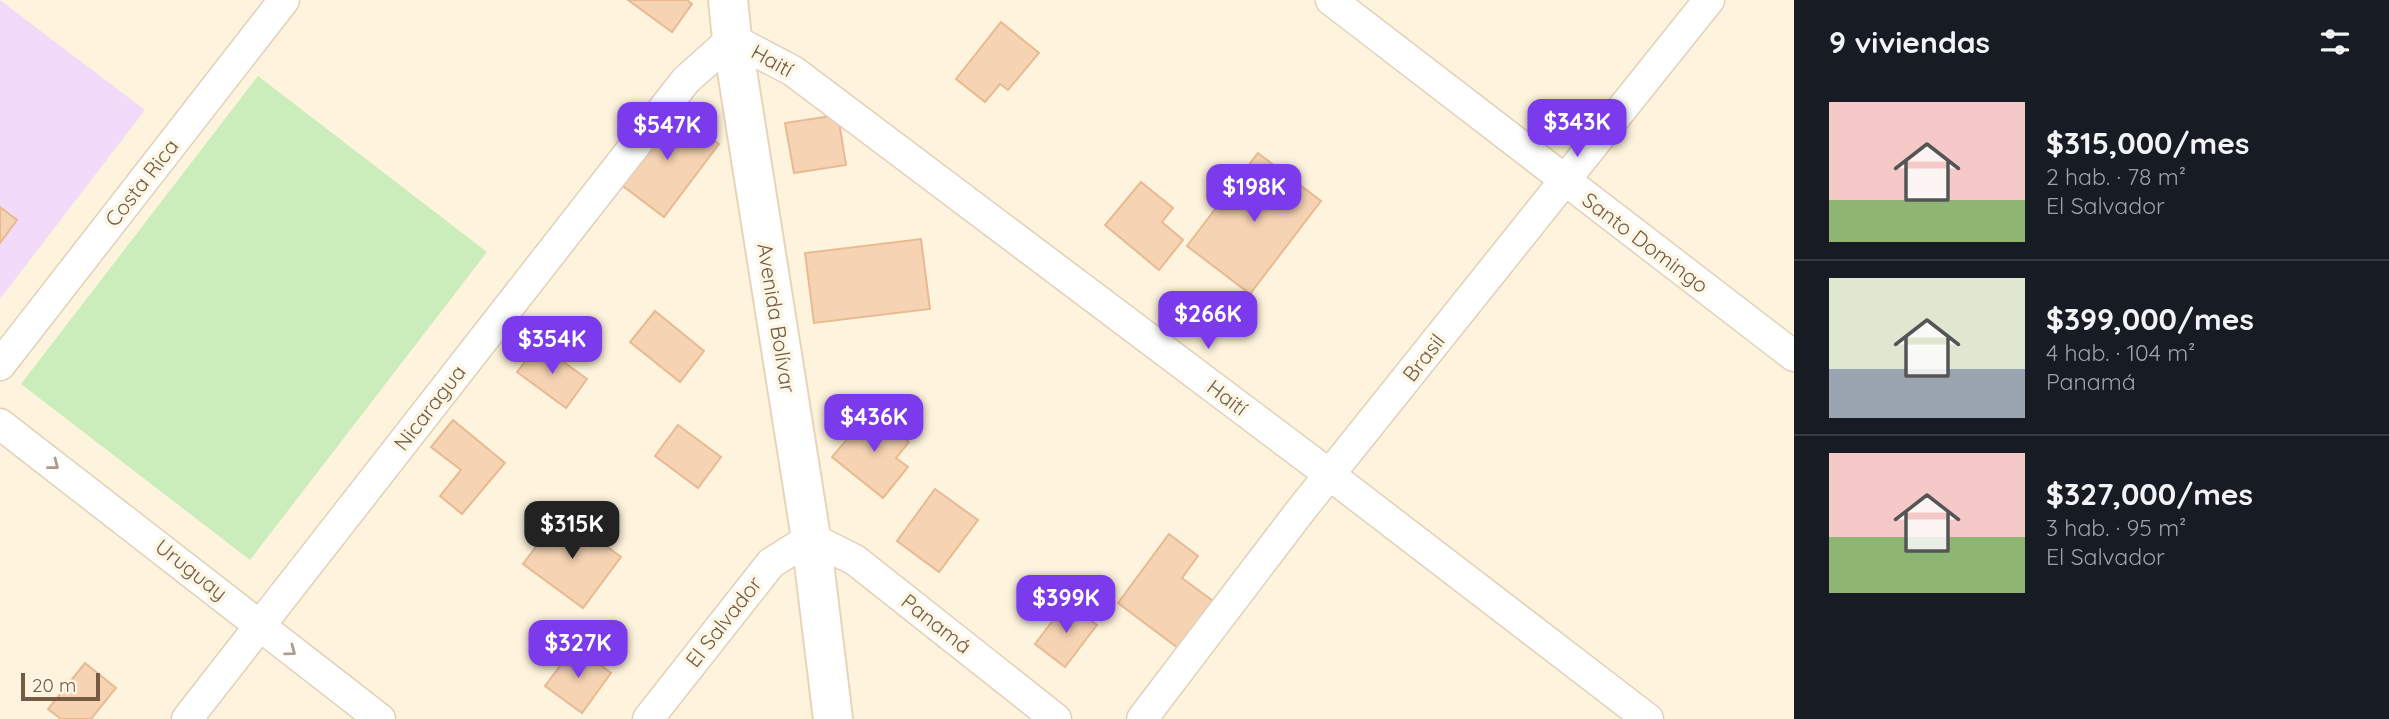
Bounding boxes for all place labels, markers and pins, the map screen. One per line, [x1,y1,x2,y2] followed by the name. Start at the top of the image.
[1528,100,1626,159] pin: $343K
[618,102,716,162] pin: $547K
[1205,164,1303,224] pin: $198K
[1159,292,1257,351] pin: $266K
[503,316,601,376] pin: $354K
[825,394,923,454] pin: $436K
[523,502,621,561] pin: $315K
[1017,576,1115,635] pin: $399K
[529,620,627,680] pin: $327K

